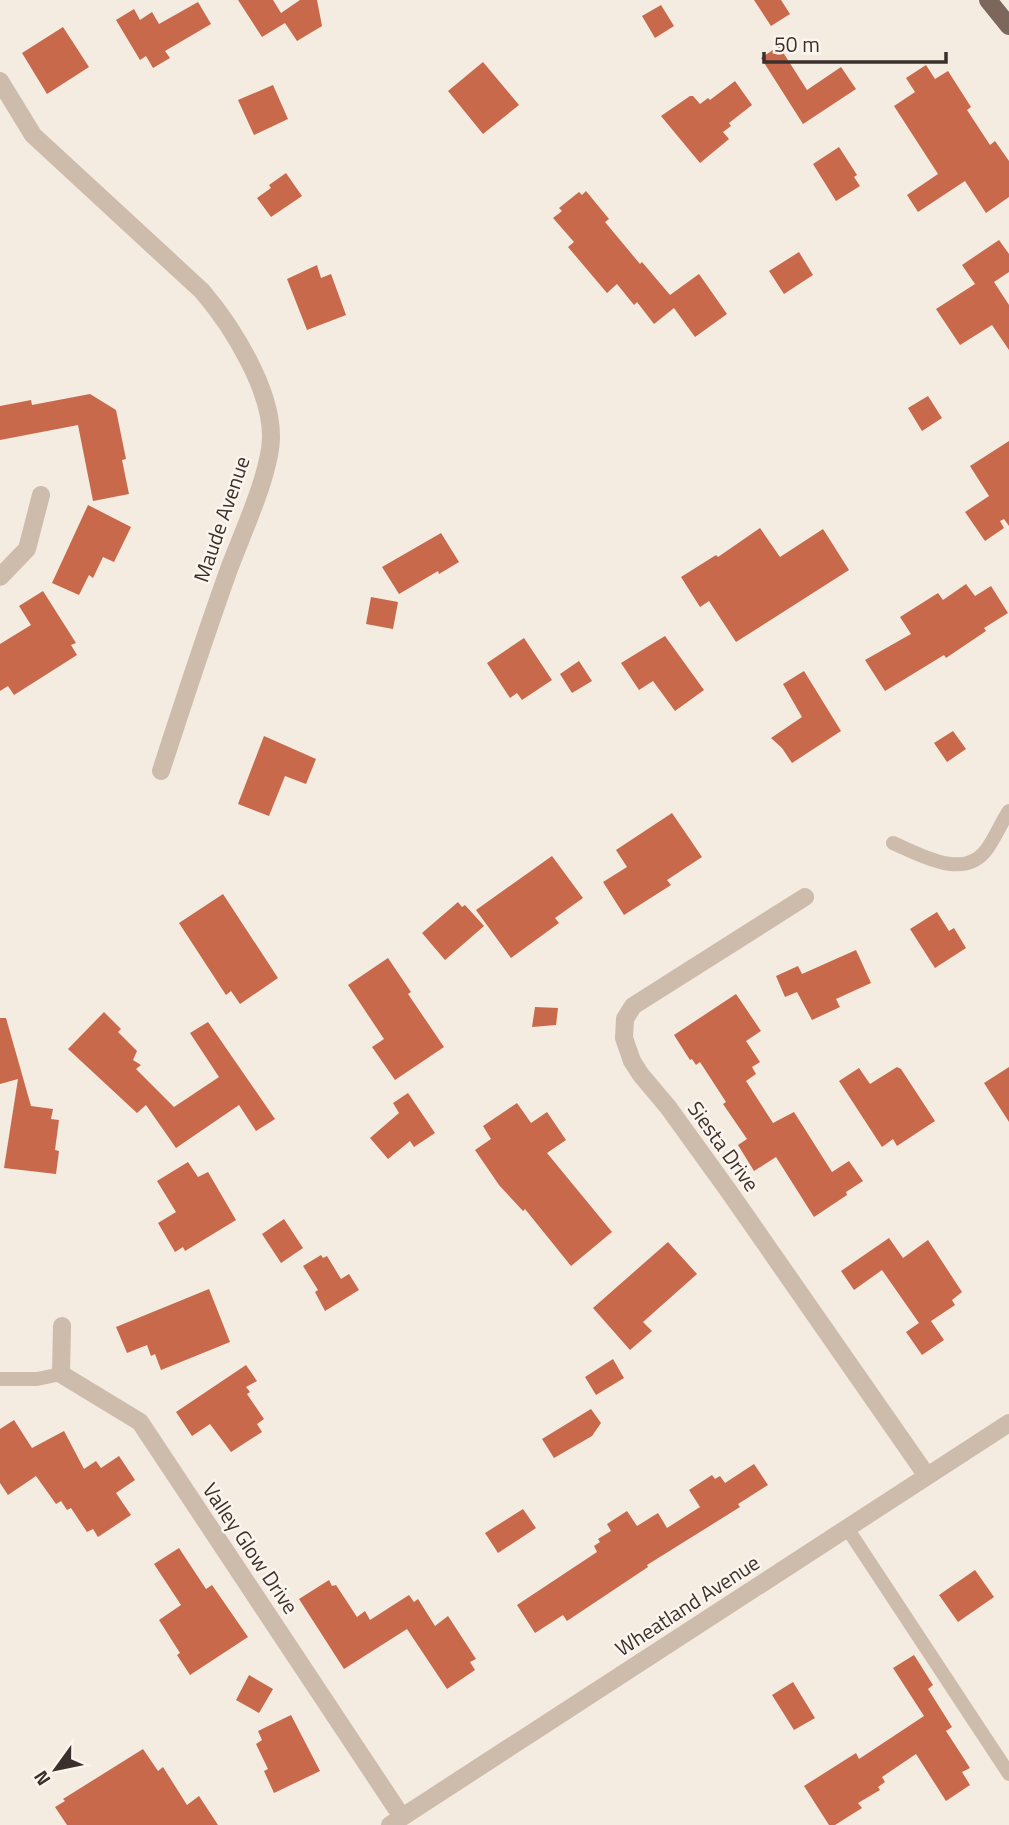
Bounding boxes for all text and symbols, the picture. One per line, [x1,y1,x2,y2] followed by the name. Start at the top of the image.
[764,21,946,65] scale bar
[774,28,820,60] text: 50 m
[184,452,258,586] street label: Maude Avenue
[680,1094,768,1198] street label: Siesta Drive
[195,1476,307,1620] street label: Valley Glow Drive
[608,1546,766,1664] street label: Wheatland Avenue
[21,1734,91,1804] north arrow
[26,1765,57,1792] text: N

